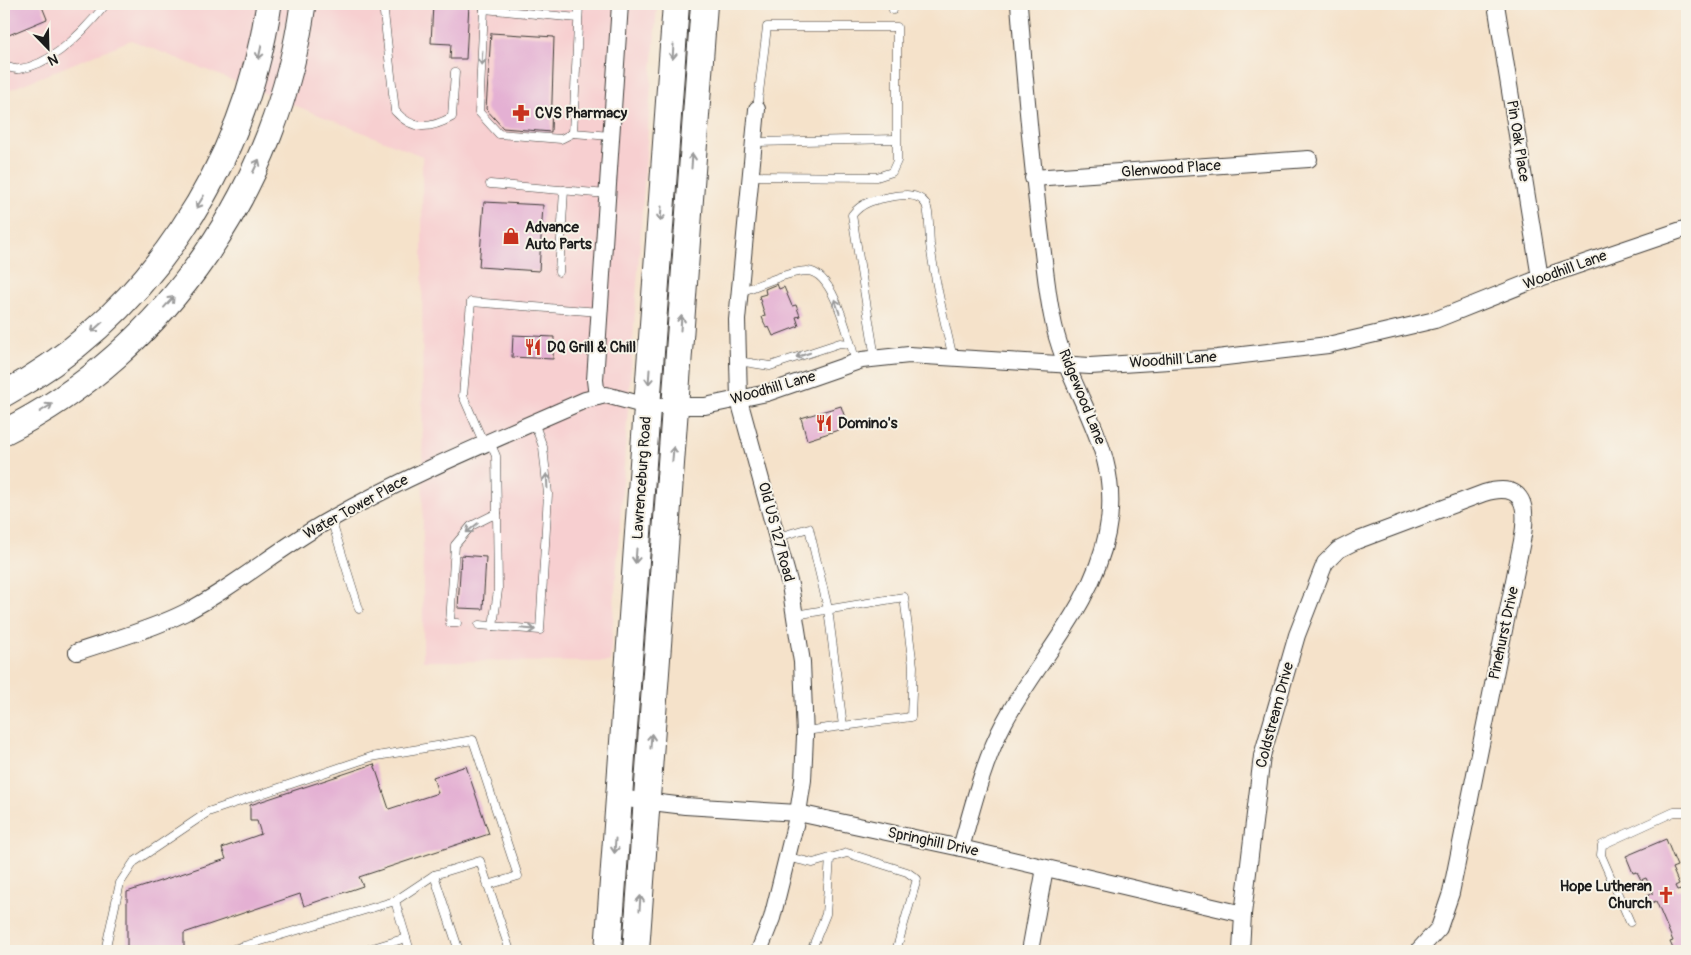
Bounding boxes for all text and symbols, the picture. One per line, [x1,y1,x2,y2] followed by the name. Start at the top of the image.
[22,22,72,72] north arrow
[255,43,265,59] one-way arrow
[668,44,677,60] one-way arrow
[478,49,487,65] one-way arrow
[45,50,61,69] text: N
[1502,99,1534,184] street label: Pin Oak Place
[511,103,531,123] pharmacy icon: CVS Pharmacy
[535,104,628,123] place label: CVS Pharmacy
[688,153,697,169] one-way arrow
[1121,156,1222,182] street label: Glenwood Place
[252,159,261,174] one-way arrow
[194,194,204,208] one-way arrow
[656,206,665,222] one-way arrow
[525,218,592,254] place label: Advance Auto Parts
[501,226,521,246] shop icon: Advance Auto Parts
[1521,246,1610,294] street label: Woodhill Lane
[163,296,175,309] one-way arrow
[832,299,841,315] one-way arrow
[677,315,686,331] one-way arrow
[91,321,104,333] one-way arrow
[523,337,543,357] restaurant icon: DQ Grill & Chill
[547,338,636,357] place label: DQ Grill & Chill
[1054,346,1110,448] street label: Ridgewood Lane
[1129,347,1218,373] street label: Woodhill Lane
[796,351,812,361] one-way arrow
[728,367,818,409] street label: Woodhill Lane
[644,368,654,384] one-way arrow
[39,402,53,412] one-way arrow
[814,413,834,433] restaurant icon: Domino's
[838,414,898,433] place label: Domino's
[628,416,656,540] street label: Lawrenceburg Road
[668,446,677,462] one-way arrow
[300,470,412,544] street label: Water Tower Place
[542,473,552,490] one-way arrow
[754,480,798,584] street label: Old US 127 Road
[466,522,479,533] one-way arrow
[632,548,641,564] one-way arrow
[1485,584,1523,681] street label: Pinehurst Drive
[519,624,535,634] one-way arrow
[1252,659,1298,770] street label: Coldstream Drive
[647,733,656,749] one-way arrow
[886,823,981,861] street label: Springhill Drive
[611,838,620,854] one-way arrow
[1560,877,1653,913] place label: Hope Lutheran Church
[1656,885,1676,905] church icon: Hope Lutheran Church
[635,895,645,911] one-way arrow

